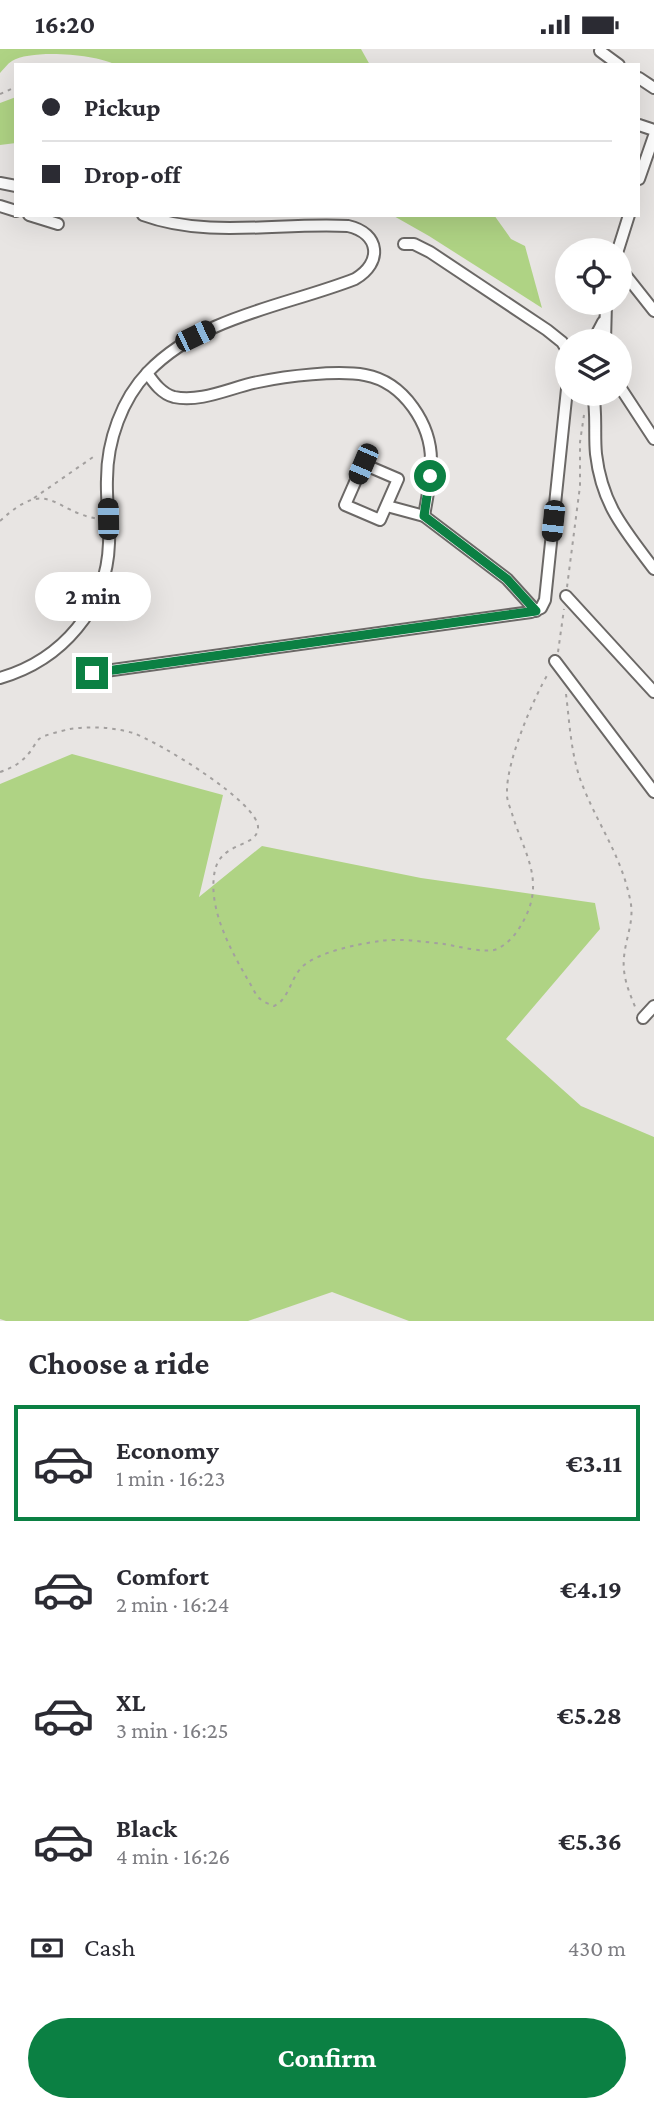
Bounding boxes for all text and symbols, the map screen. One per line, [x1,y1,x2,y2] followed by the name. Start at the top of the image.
[35,10,95,39] text: 16:20
[84,93,161,122] text: Pickup
[84,160,181,189] text: Drop-off
[555,238,632,406] map controls
[555,238,632,315] button: locate
[172,317,219,355] car
[555,329,632,406] button: layers
[346,441,381,487] car
[414,460,446,492] route start
[98,498,119,540] car
[541,499,566,543] car
[34,571,150,621] callout: 2 min
[65,583,121,609] text: 2 min
[76,657,108,689] route end
[28,1345,209,1381] text: Choose a ride
[32,1432,95,1495] icon: car
[116,1436,219,1465] text: Economy
[566,1449,622,1478] text: €3.11
[116,1465,225,1491] text: 1 min · 16:23
[32,1558,95,1621] icon: car
[116,1562,209,1591] text: Comfort
[560,1575,622,1604] text: €4.19
[116,1591,230,1617] text: 2 min · 16:24
[32,1684,95,1747] icon: car
[116,1688,145,1717] text: XL
[557,1701,622,1730] text: €5.28
[116,1717,229,1743] text: 3 min · 16:25
[32,1810,95,1873] icon: car
[116,1814,177,1843] text: Black
[558,1827,622,1856] text: €5.36
[116,1843,230,1869] text: 4 min · 16:26
[28,1929,66,1967] icon: cash
[84,1933,135,1962] text: Cash
[568,1935,626,1961] text: 430 m
[28,2018,626,2098] button: Confirm

